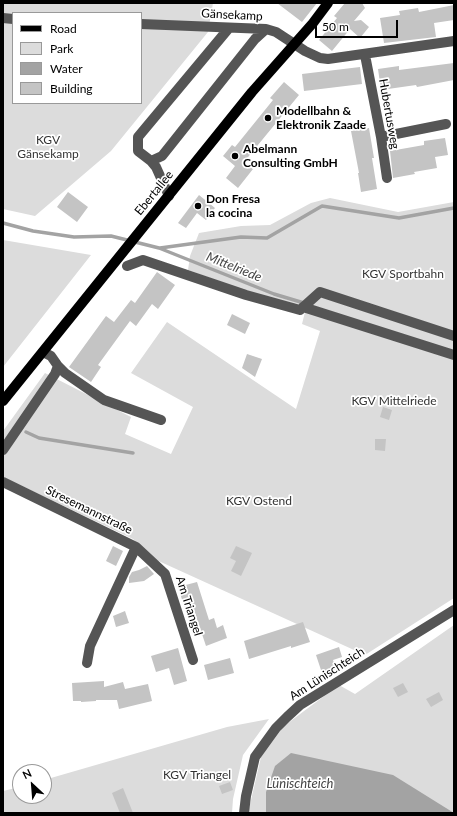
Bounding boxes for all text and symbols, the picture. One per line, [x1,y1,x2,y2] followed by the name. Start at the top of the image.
[201,6,263,24] street label: Gänsekamp
[12,12,142,104] legend
[317,12,400,38] scale bar
[322,19,349,34] text: 50 m
[50,21,77,36] text: Road
[50,41,73,56] text: Park
[50,61,83,76] text: Water
[376,78,402,150] street label: Hubertusweg
[50,81,93,96] text: Building
[276,104,366,132] place label: Modellbahn & Elektronik Zaade
[263,113,273,123] marker: Modellbahn & Elektronik Zaade
[17,133,79,161] park label: KGV Gänsekamp
[243,142,338,170] place label: Abelmann Consulting GmbH
[230,151,240,161] marker: Abelmann Consulting GmbH
[132,168,176,218] street label: Ebertallee
[206,192,260,220] place label: Don Fresa la cocina
[193,201,203,211] marker: Don Fresa la cocina
[204,249,264,285] water label: Mittelriede
[362,267,444,281] park label: KGV Sportbahn
[351,394,437,408] park label: KGV Mittelriede
[43,483,135,537] street label: Stresemannstraße
[226,494,292,508] park label: KGV Ostend
[173,574,205,638] street label: Am Triangel
[287,644,367,704] street label: Am Lünischteich
[12,764,52,804] north arrow
[20,766,34,781] text: N
[163,768,231,782] park label: KGV Triangel
[267,776,333,792] water label: Lünischteich

